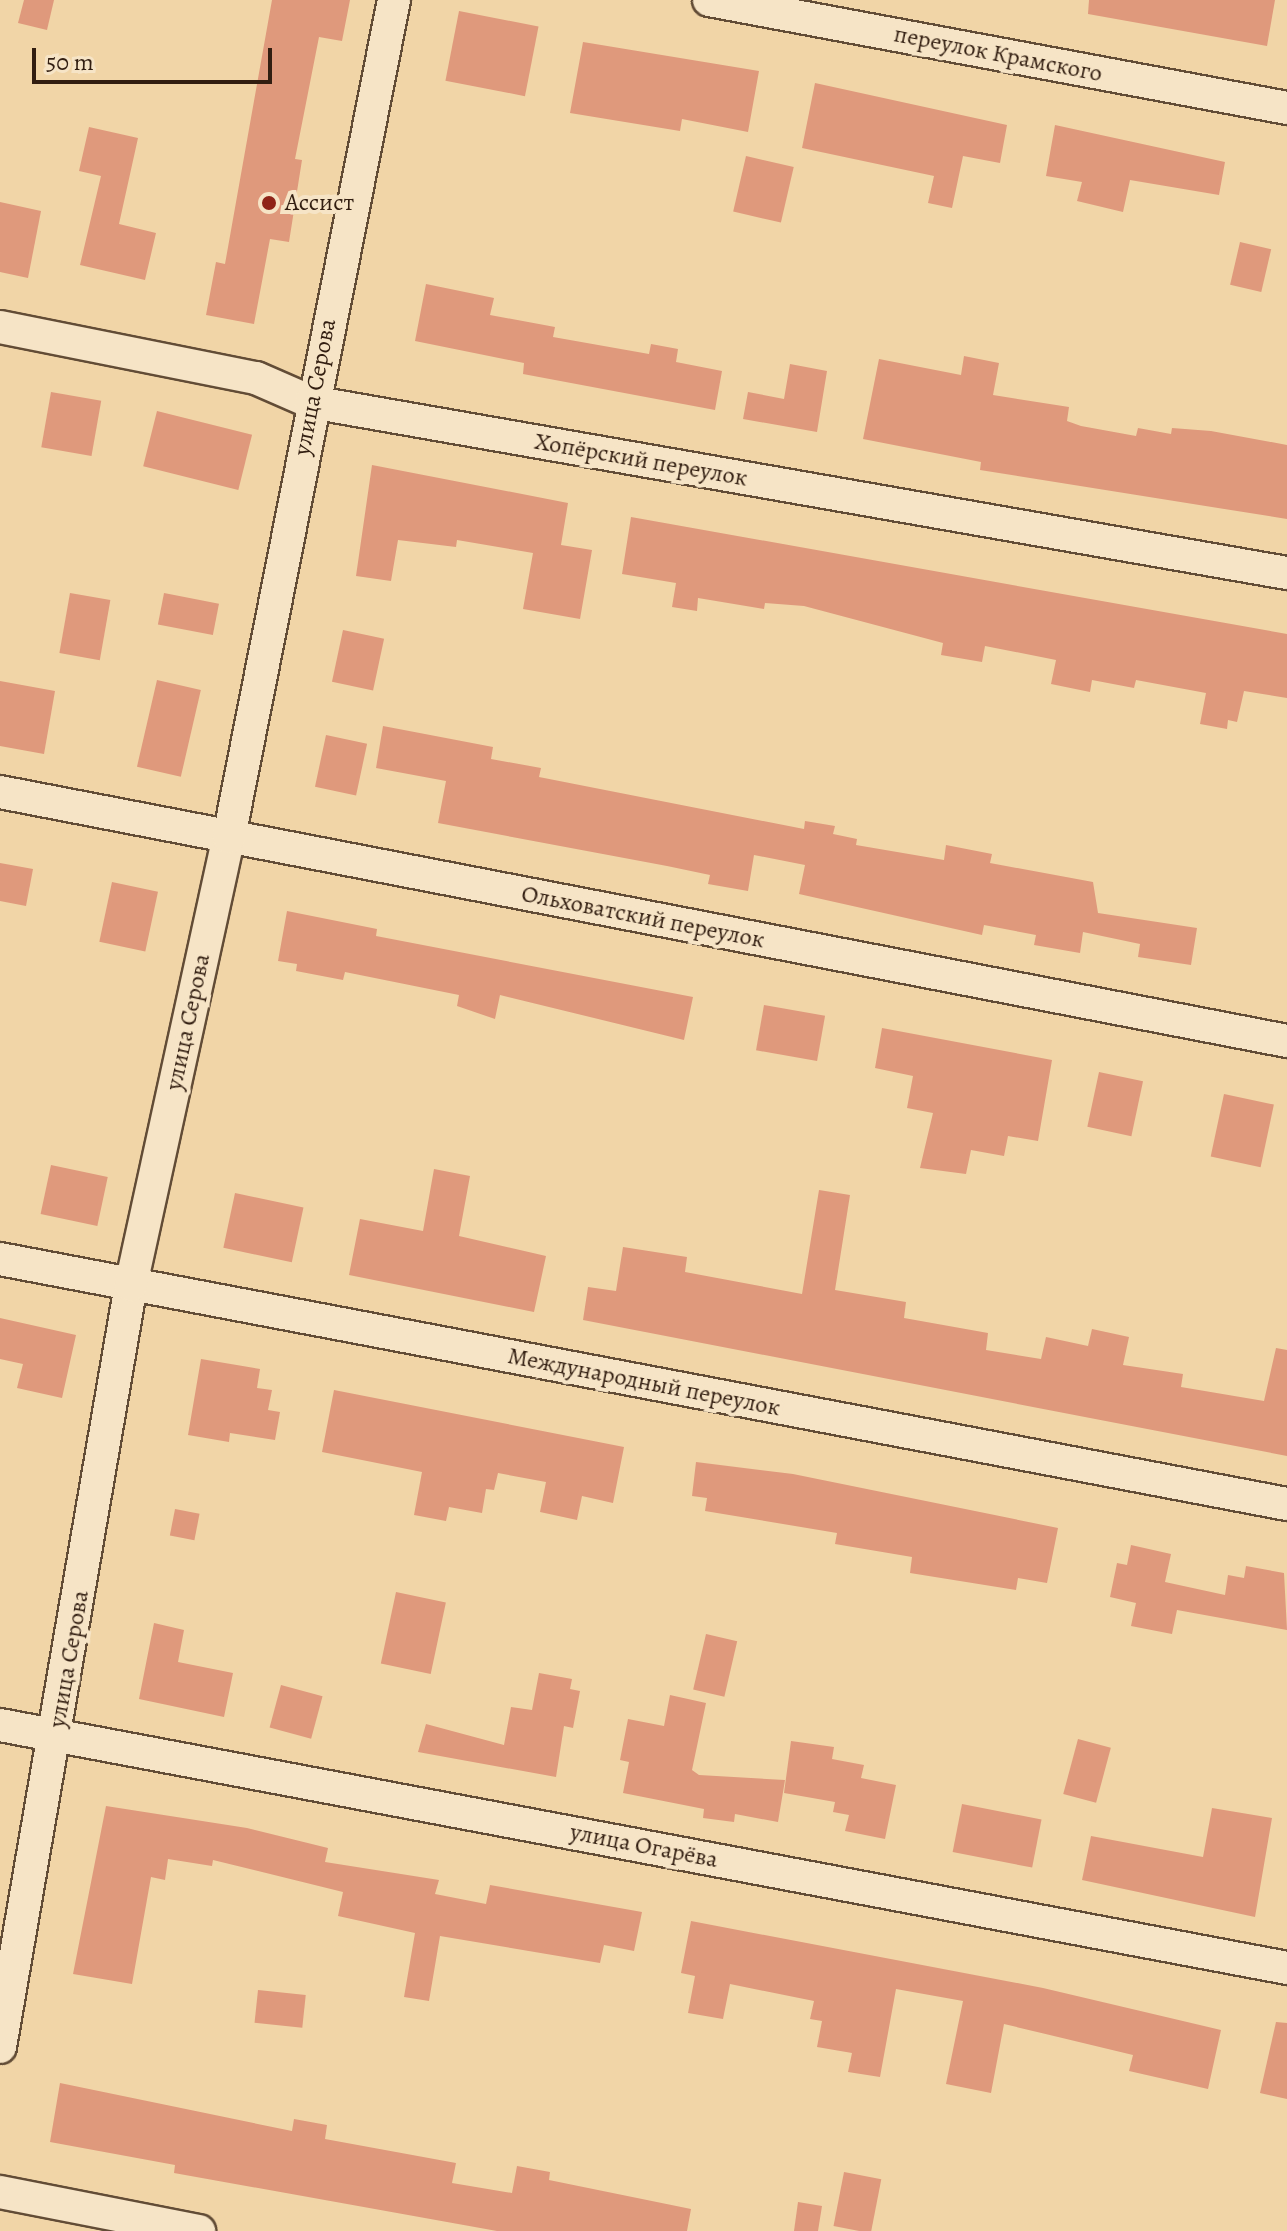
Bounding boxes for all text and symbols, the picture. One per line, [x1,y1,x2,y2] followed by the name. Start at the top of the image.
[891,20,1105,88] street label: переулок Крамского
[36,32,276,82] scale bar
[46,46,94,78] text: 50 m
[285,189,354,217] place label: Ассист
[260,194,278,212] marker: Ассист
[288,316,342,458] street label: улица Серова
[532,427,750,493] street label: Хопёрский переулок
[519,879,767,955] street label: Ольховатский переулок
[159,951,217,1093] street label: улица Серова
[505,1341,783,1423] street label: Международный переулок
[43,1588,95,1730] street label: улица Серова
[568,1818,720,1874] street label: улица Огарёва

